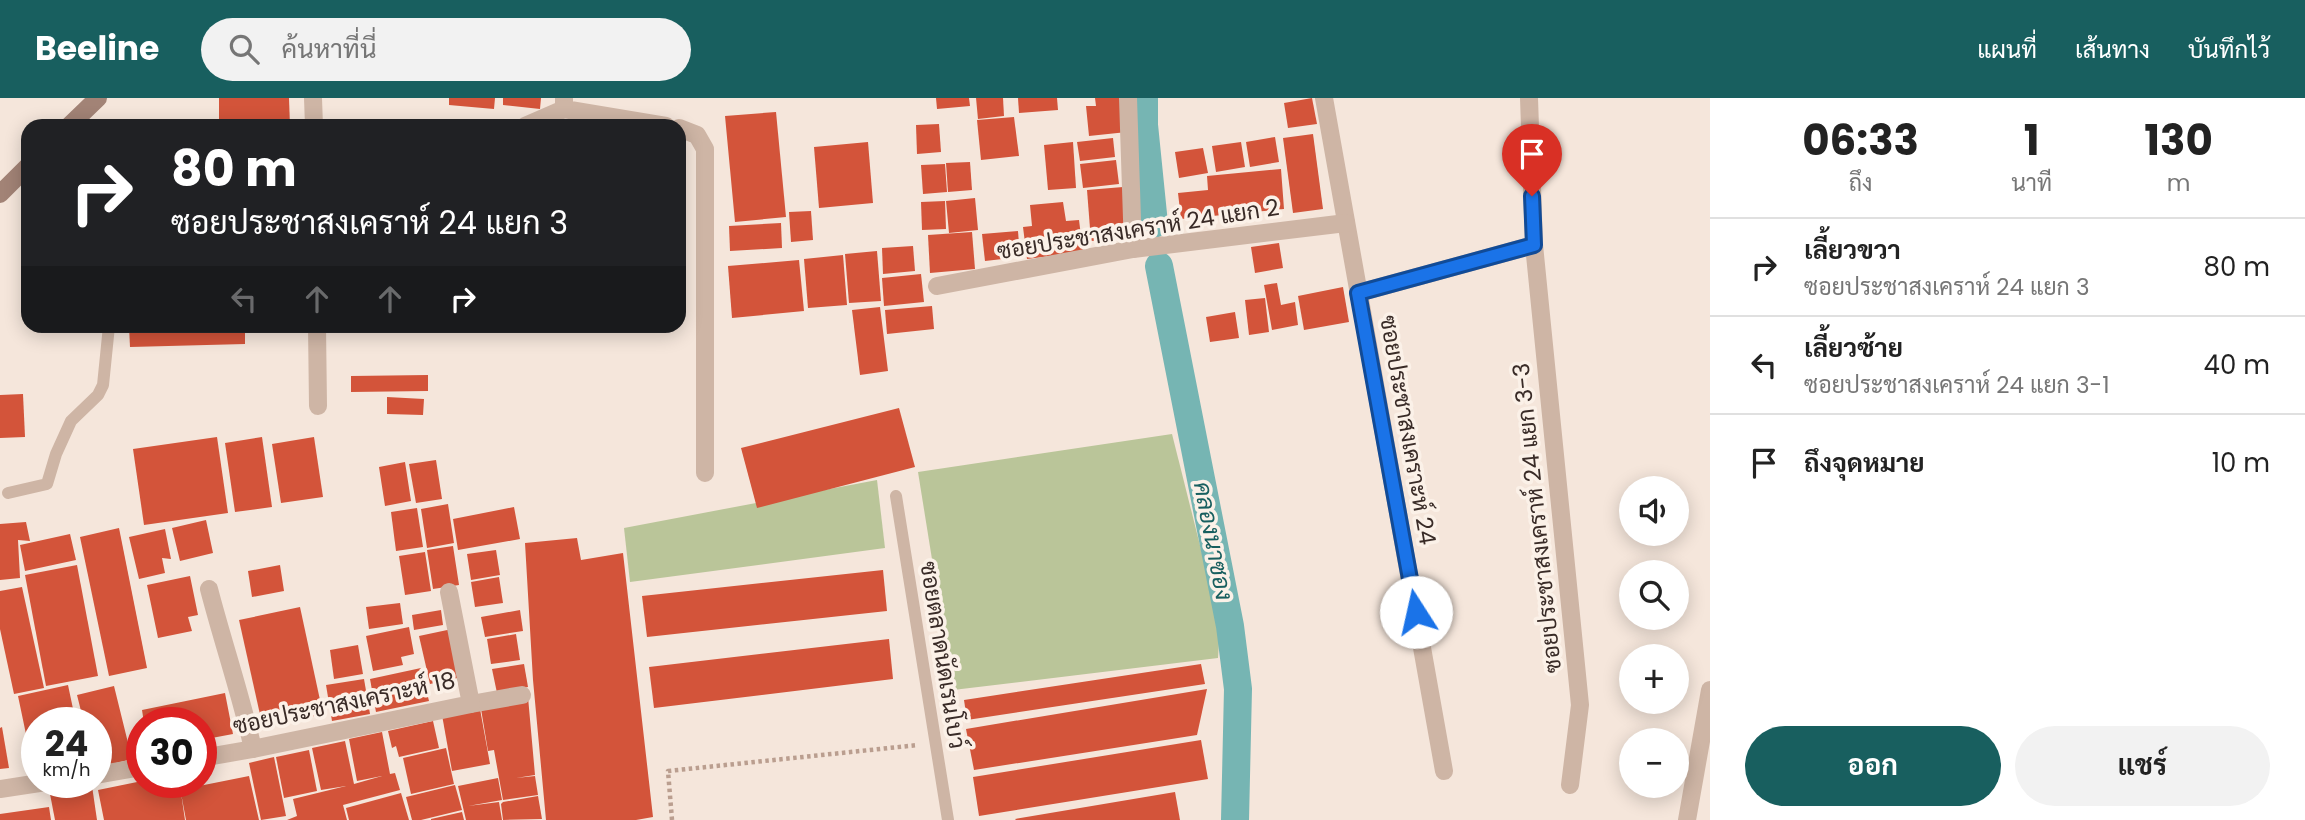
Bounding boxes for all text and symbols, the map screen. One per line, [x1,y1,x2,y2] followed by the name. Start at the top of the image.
[201,18,691,81] search box
[35,25,159,72] text: Beeline
[225,30,263,68] icon: search
[281,31,376,67] text: ค้นหาที่นี่
[1977,33,2037,66] text: แผนที่
[2075,33,2150,66] text: เส้นทาง
[2188,33,2270,66] text: บันทึกไว้
[1802,111,1919,170] text: 06:33
[2024,111,2040,170] text: 1
[2144,111,2213,170] text: 130
[1502,124,1562,196] pin
[171,135,297,203] text: 80 m
[1513,135,1551,173] icon: arrive
[56,147,147,238] icon: right
[1849,167,1872,199] text: ถึง
[2011,167,2052,199] text: นาที
[2167,167,2190,199] text: m
[995,191,1281,267] street label: ซอยประชาสงเคราห์ 24 แยก 2
[171,200,568,245] text: ซอยประชาสงเคราห์ 24 แยก 3
[1804,232,1901,268] text: เลี้ยวขวา
[1745,248,1783,286] icon: right
[2204,249,2270,285] text: 80 m
[1804,271,2089,303] text: ซอยประชาสงเคราห์ 24 แยก 3
[225,280,263,318] icon: left
[298,280,336,318] icon: ahead
[371,280,409,318] icon: ahead
[444,280,482,318] icon: right
[1372,313,1444,547] street label: ซอยประชาสงเคราะห์ 24
[1804,330,1903,366] text: เลี้ยวซ้าย
[1745,346,1783,384] icon: left
[2204,347,2270,383] text: 40 m
[1505,361,1569,675] street label: ซอยประชาสงเคราห์ 24 แยก 3-3
[1804,369,2110,401] text: ซอยประชาสงเคราห์ 24 แยก 3-1
[1745,444,1783,482] icon: arrive
[1804,445,1925,481] text: ถึงจุดหมาย
[2212,445,2270,481] text: 10 m
[1619,476,1689,798] map controls
[1619,476,1689,546] button: sound
[1186,479,1241,603] water label: คลองนาซอง
[912,559,974,751] street label: ซอยตลาดนัดเรนโบว์
[1619,560,1689,630] button: search
[1379,575,1453,649] position arrow
[1619,644,1689,714] button: +
[230,664,458,742] street label: ซอยประชาสงเคราะห์ 18
[126,707,217,798] speed limit sign: 30
[45,719,88,768] text: 24
[1745,726,2001,806] button: ออก
[2015,726,2270,806] button: แชร์
[1619,728,1689,798] button: −
[43,757,90,782] text: km/h

